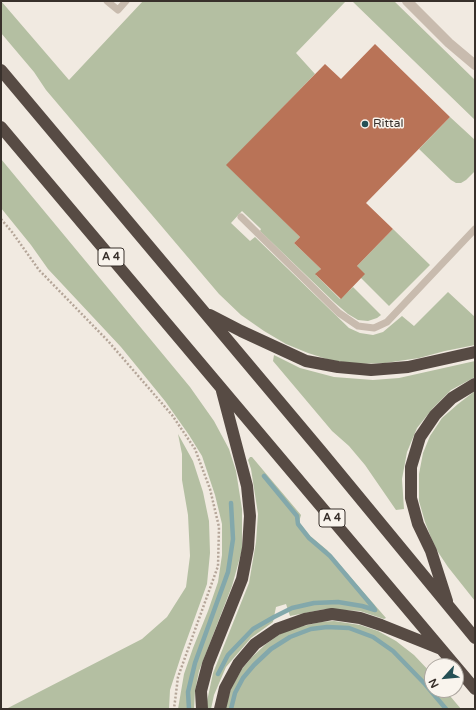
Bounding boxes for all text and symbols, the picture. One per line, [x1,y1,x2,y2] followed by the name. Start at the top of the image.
[373,117,403,131] place label: Rittal
[360,119,370,129] marker: Rittal
[98,248,124,266] road number: A 4
[319,509,345,527] road number: A 4
[424,658,464,698] north arrow
[426,676,442,690] text: N

